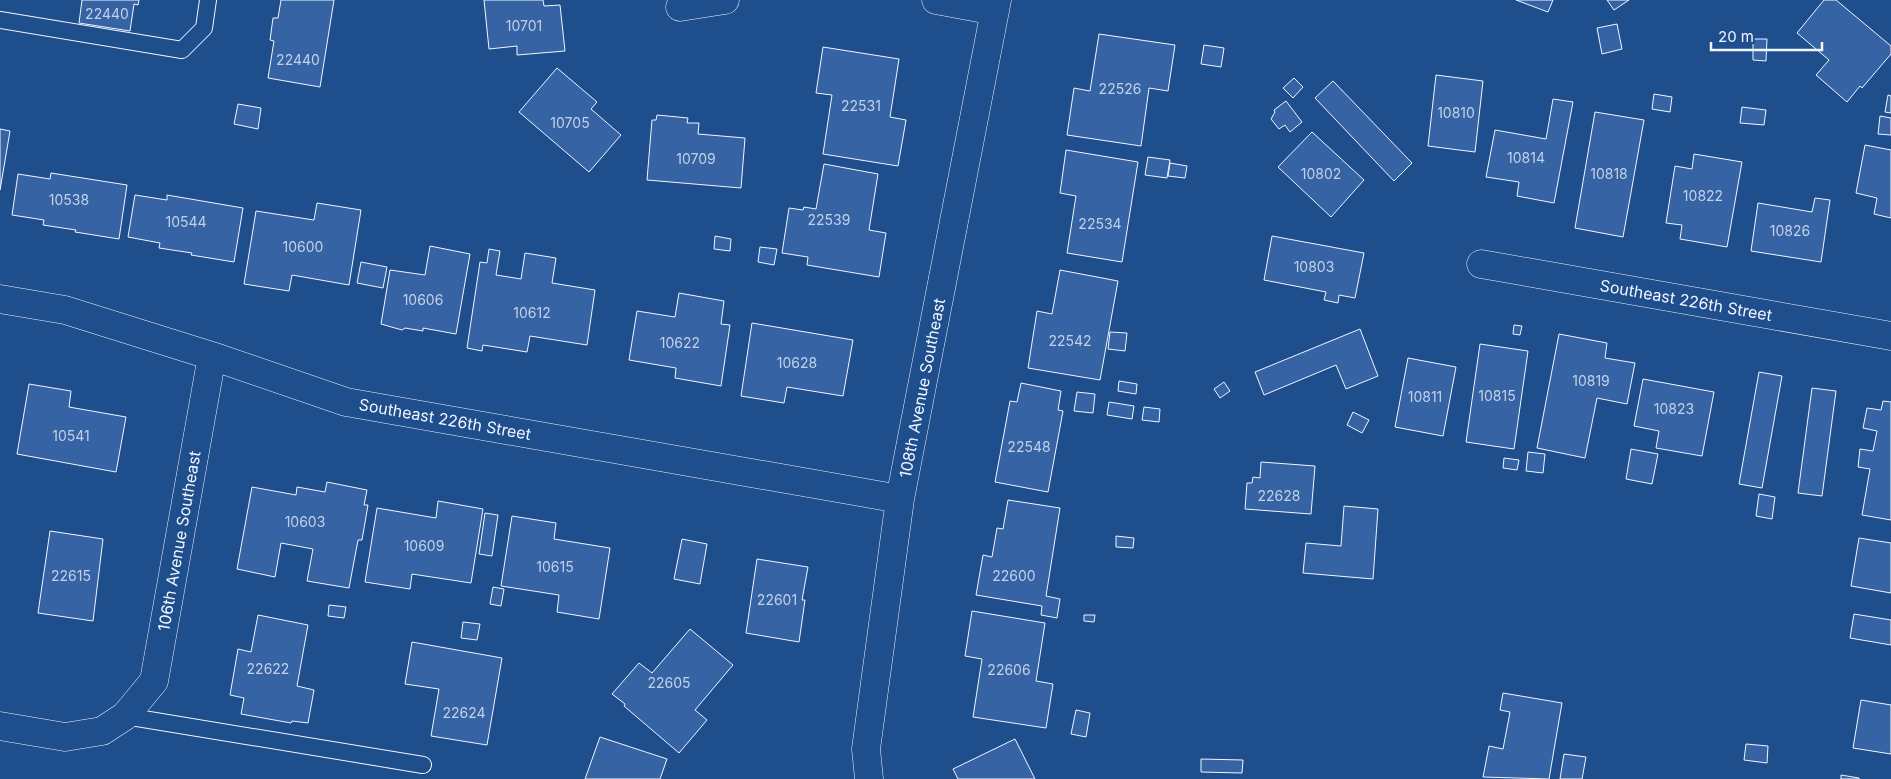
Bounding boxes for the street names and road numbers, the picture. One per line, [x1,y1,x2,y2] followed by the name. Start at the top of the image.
[1598,275,1774,325] street label: Southeast 226th Street
[895,296,949,480] street label: 108th Avenue Southeast
[357,394,533,444] street label: Southeast 226th Street
[153,449,205,633] street label: 106th Avenue Southeast

